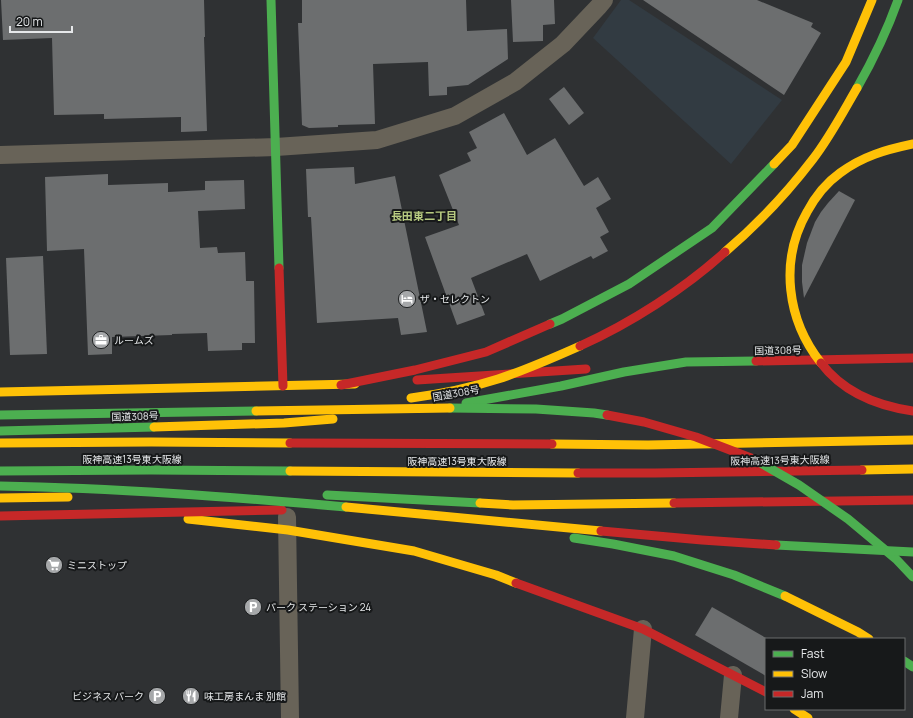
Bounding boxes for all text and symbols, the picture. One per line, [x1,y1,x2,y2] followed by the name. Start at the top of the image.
[10,8,72,34] scale bar
[16,13,43,30] text: 20 m
[391,208,457,223] district label: 長田東二丁目
[397,289,417,309] hotel icon: ザ・セレクトン
[420,292,490,306] place label: ザ・セレクトン
[91,330,111,350] office icon: ルームズ
[114,333,154,347] place label: ルームズ
[754,343,802,357] street label: 国道308号
[431,382,481,404] street label: 国道308号
[111,408,159,424] street label: 国道308号
[82,452,182,466] street label: 阪神高速13号東大阪線
[730,452,830,468] street label: 阪神高速13号東大阪線
[407,454,507,468] street label: 阪神高速13号東大阪線
[44,555,64,575] supermarket icon: ミニストップ
[67,558,127,572] place label: ミニストップ
[243,597,263,617] parking icon: パーク ステーション 24
[266,600,371,614] place label: パーク ステーション 24
[765,638,905,710] legend
[801,645,825,662] text: Fast
[801,665,827,682] text: Slow
[801,685,823,702] text: Jam
[147,686,167,706] parking icon: ビジネス パーク
[181,686,201,706] restaurant icon: 味工房まんま 別館
[72,689,144,703] place label: ビジネス パーク
[204,689,286,703] place label: 味工房まんま 別館

